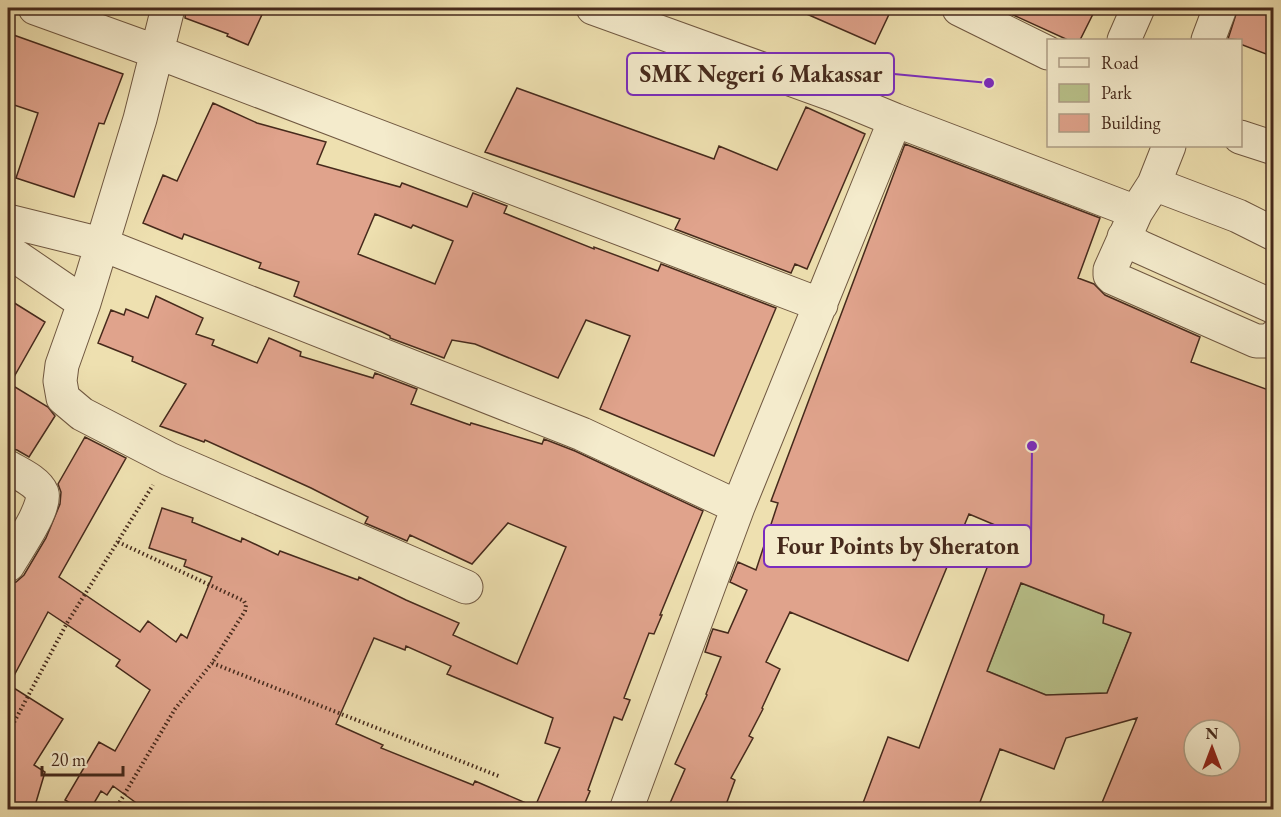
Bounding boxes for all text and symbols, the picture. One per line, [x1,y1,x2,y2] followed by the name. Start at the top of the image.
[1047,39,1242,147] legend
[1101,51,1140,74] text: Road
[627,53,894,95] callout: SMK Negeri 6 Makassar
[640,58,883,90] text: SMK Negeri 6 Makassar
[1101,81,1132,104] text: Park
[1101,111,1161,134] text: Building
[764,525,1031,567] callout: Four Points by Sheraton
[776,530,1020,562] text: Four Points by Sheraton
[1182,718,1242,778] north arrow
[1206,723,1219,744] text: N
[42,739,123,777] scale bar
[51,748,86,771] text: 20 m

